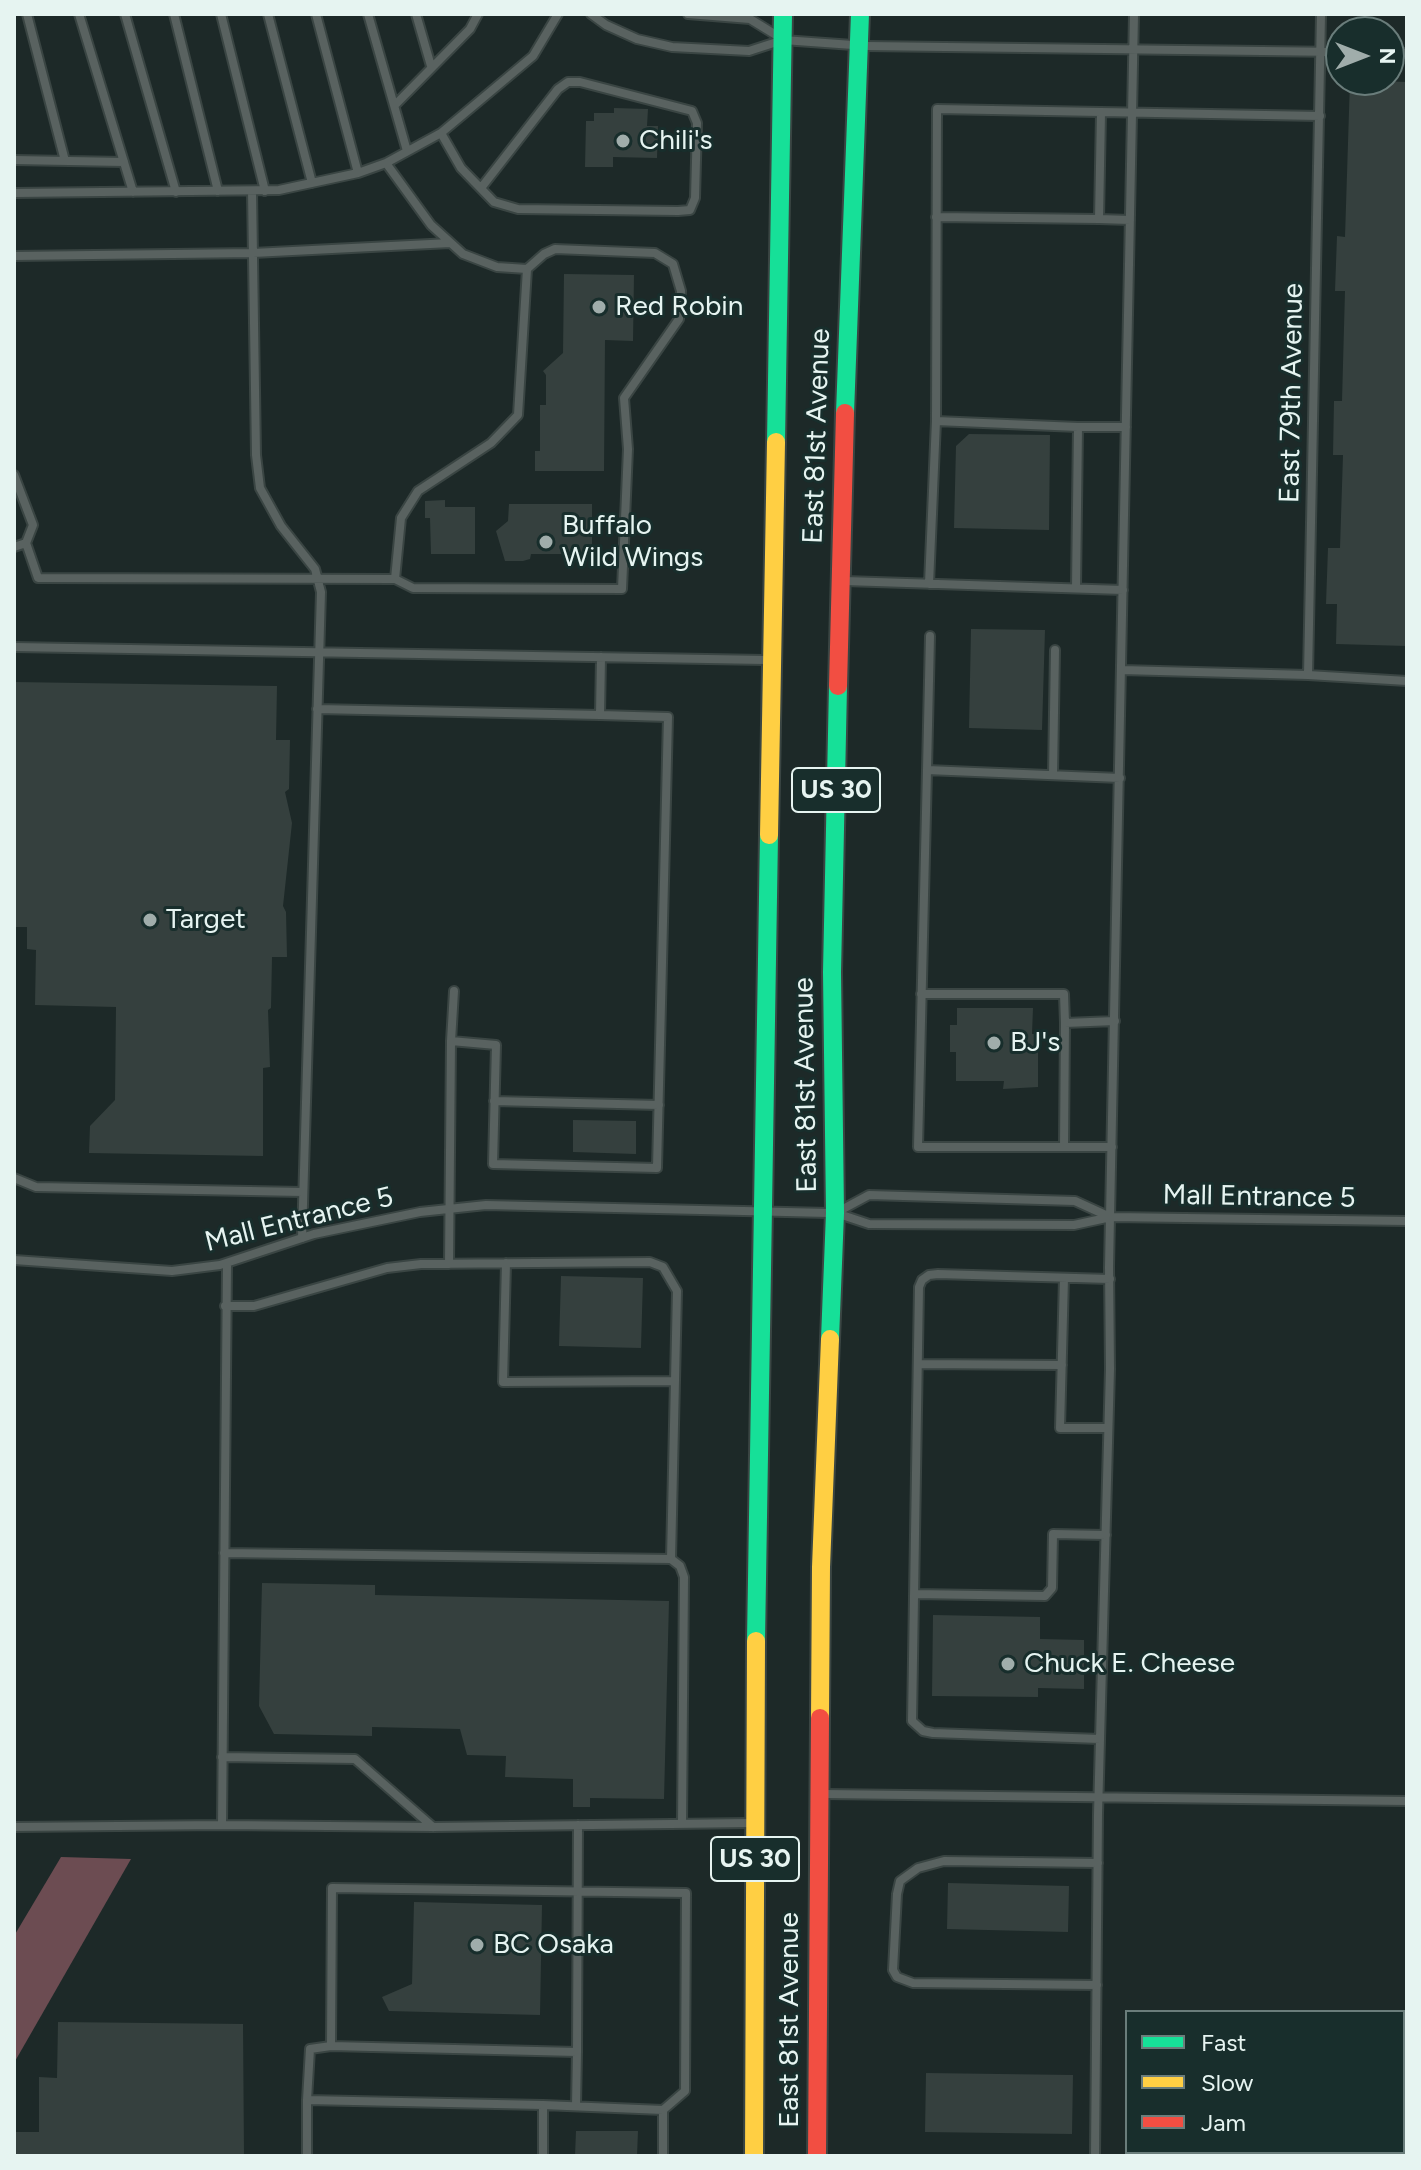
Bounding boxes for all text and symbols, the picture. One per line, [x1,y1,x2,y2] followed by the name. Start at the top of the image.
[1325,16,1405,96] north arrow
[1374,47,1401,65] text: N
[639,124,713,158] place label: Chili's
[614,132,632,150] marker: Chili's
[1273,283,1311,503] street label: East 79th Avenue
[615,290,743,324] place label: Red Robin
[590,298,608,316] marker: Red Robin
[796,328,838,544] street label: East 81st Avenue
[562,509,703,575] place label: Buffalo Wild Wings
[537,533,555,551] marker: Buffalo Wild Wings
[792,768,880,812] road number: US 30
[166,903,246,937] place label: Target
[141,911,159,929] marker: Target
[787,977,825,1193] street label: East 81st Avenue
[1010,1026,1060,1060] place label: BJ's
[985,1034,1003,1052] marker: BJ's
[1162,1179,1356,1215] street label: Mall Entrance 5
[201,1180,397,1260] street label: Mall Entrance 5
[1024,1647,1235,1681] place label: Chuck E. Cheese
[999,1655,1017,1673] marker: Chuck E. Cheese
[711,1837,799,1881] road number: US 30
[773,1912,807,2128] street label: East 81st Avenue
[493,1928,614,1962] place label: BC Osaka
[468,1936,486,1954] marker: BC Osaka
[1125,2010,1405,2154] legend
[1201,2028,1246,2057] text: Fast
[1201,2068,1253,2097] text: Slow
[1201,2108,1246,2137] text: Jam

